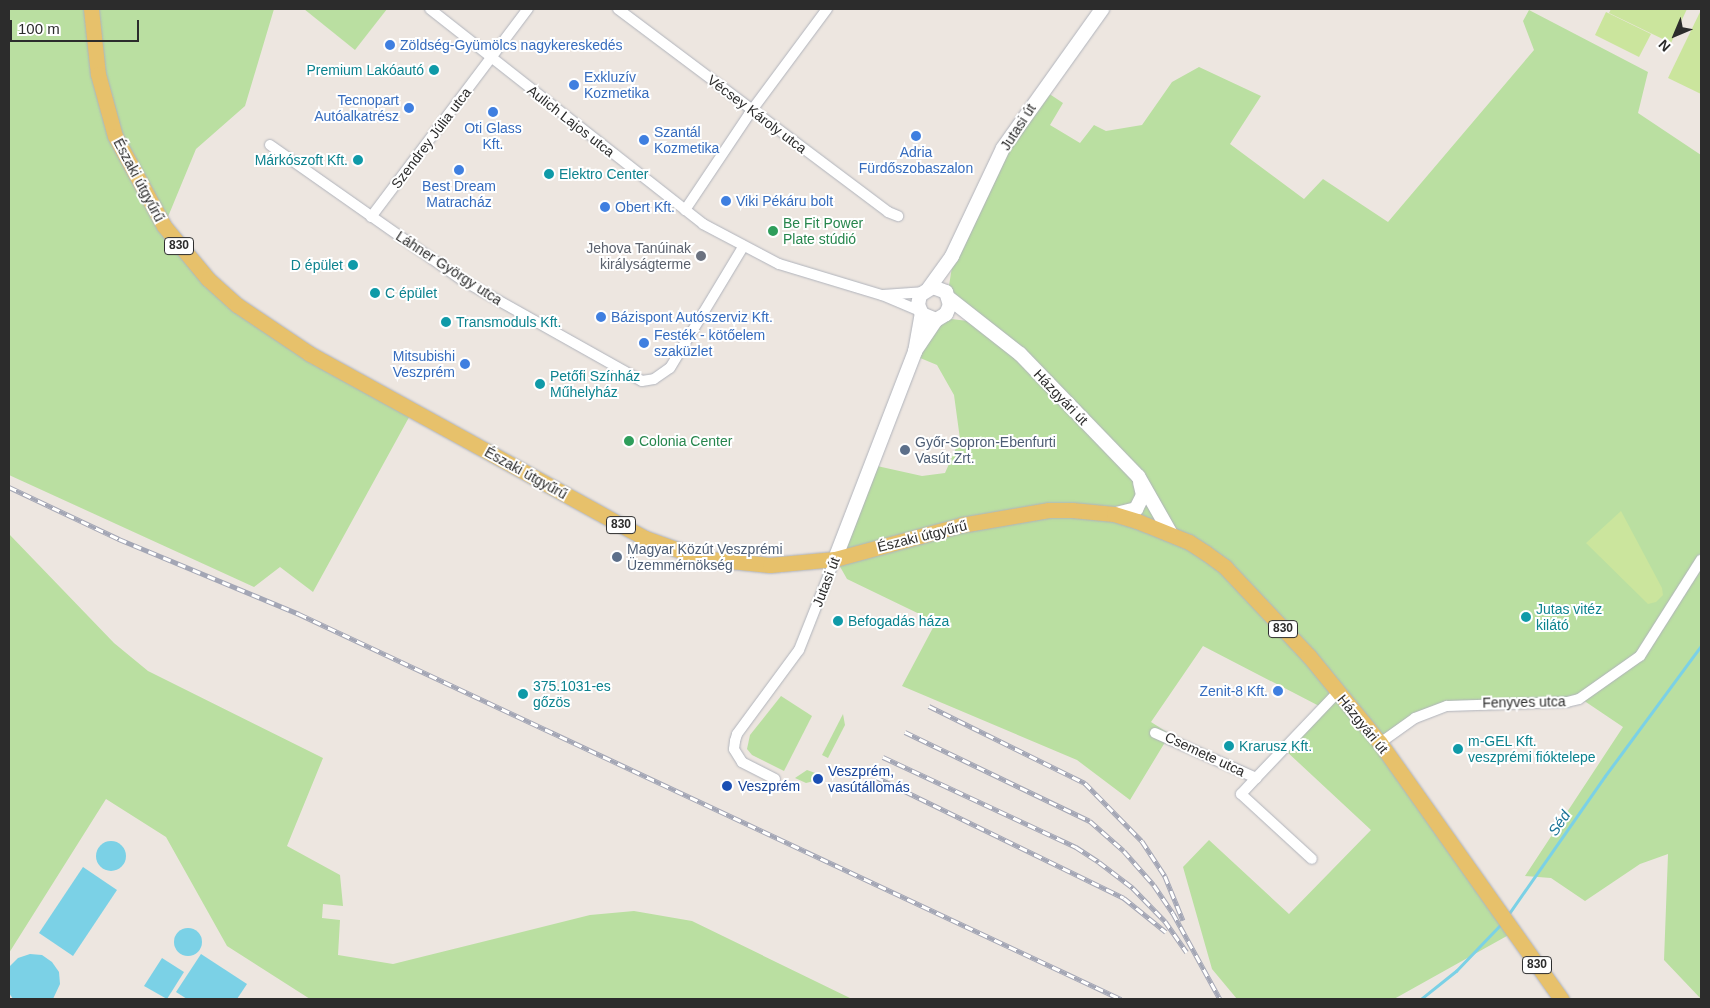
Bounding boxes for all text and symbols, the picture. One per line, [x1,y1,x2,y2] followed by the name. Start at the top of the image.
[12,10,141,42] scale bar
[1650,10,1700,60] north arrow
[18,20,60,37] text: 100 m
[1655,36,1674,55] text: N
[400,37,623,53] place label: Zöldség-Gyümölcs nagykereskedés
[384,39,396,51] marker: Zöldség-Gyümölcs nagykereskedés
[306,62,424,78] place label: Premium Lakóautó
[428,64,440,76] marker: Premium Lakóautó
[584,69,649,102] place label: Exkluzív Kozmetika
[704,71,810,157] street label: Vécsey Károly utca
[568,79,580,91] marker: Exkluzív Kozmetika
[524,82,618,160] street label: Aulich Lajos utca
[388,84,474,192] street label: Szendrey Júlia utca
[314,92,399,124] place label: Tecnopart Autóalkatrész
[997,101,1039,153] street label: Jutasi út
[403,102,415,114] marker: Tecnopart Autóalkatrész
[487,106,499,118] marker: Oti Glass Kft.
[464,120,522,152] place label: Oti Glass Kft.
[654,124,719,156] place label: Szantál Kozmetika
[910,130,922,142] marker: Adria Fürdőszobaszalon
[638,134,650,146] marker: Szantál Kozmetika
[110,136,168,224] street label: Északi útgyűrű
[859,144,973,176] place label: Adria Fürdőszobaszalon
[255,152,348,168] place label: Márkószoft Kft.
[352,154,364,166] marker: Márkószoft Kft.
[453,164,465,176] marker: Best Dream Matracház
[559,166,648,182] place label: Elektro Center
[543,168,555,180] marker: Elektro Center
[422,178,496,210] place label: Best Dream Matracház
[736,193,833,209] place label: Viki Pékáru bolt
[720,195,732,207] marker: Viki Pékáru bolt
[615,199,675,215] place label: Obert Kft.
[599,201,611,213] marker: Obert Kft.
[783,215,863,248] place label: Be Fit Power Plate stúdió
[767,225,779,237] marker: Be Fit Power Plate stúdió
[393,227,505,309] street label: Láhner György utca
[163,237,195,256] road number: 830
[586,240,691,272] place label: Jehova Tanúinak királyságterme
[695,250,707,262] marker: Jehova Tanúinak királyságterme
[291,257,343,273] place label: D épület
[347,259,359,271] marker: D épület
[385,285,437,301] place label: C épület
[369,287,381,299] marker: C épület
[611,309,774,325] place label: Bázispont Autószerviz Kft.
[595,311,607,323] marker: Bázispont Autószerviz Kft.
[456,314,561,330] place label: Transmoduls Kft.
[440,316,452,328] marker: Transmoduls Kft.
[654,327,765,360] place label: Festék - kötőelem szaküzlet
[638,337,650,349] marker: Festék - kötőelem szaküzlet
[393,348,455,381] place label: Mitsubishi Veszprém
[459,358,471,370] marker: Mitsubishi Veszprém
[1030,366,1092,428] street label: Házgyári út
[550,368,640,401] place label: Petőfi Színház Műhelyház
[534,378,546,390] marker: Petőfi Színház Műhelyház
[639,433,732,449] place label: Colonia Center
[915,434,1056,467] place label: Győr-Sopron-Ebenfurti Vasút Zrt.
[623,435,635,447] marker: Colonia Center
[482,443,570,503] street label: Északi útgyűrű
[899,444,911,456] marker: Győr-Sopron-Ebenfurti Vasút Zrt.
[605,516,637,534] road number: 830
[875,517,969,555] street label: Északi útgyűrű
[627,541,783,574] place label: Magyar Közút Veszprémi Üzemmérnökség
[611,551,623,563] marker: Magyar Közút Veszprémi Üzemmérnökség
[809,555,843,609] street label: Jutasi út
[1536,601,1602,634] place label: Jutas vitéz kilátó
[1520,611,1532,623] marker: Jutas vitéz kilátó
[848,613,949,629] place label: Befogadás háza
[832,615,844,627] marker: Befogadás háza
[1267,620,1299,638] road number: 830
[533,678,611,710] place label: 375.1031-es gőzös
[1200,683,1268,699] place label: Zenit-8 Kft.
[1272,685,1284,697] marker: Zenit-8 Kft.
[517,688,529,700] marker: 375.1031-es gőzös
[1334,691,1392,757] street label: Házgyári út
[1482,693,1566,711] street label: Fenyves utca
[1162,728,1248,780] street label: Csemete utca
[1468,733,1596,766] place label: m-GEL Kft. veszprémi fióktelepe
[1239,738,1312,754] place label: Krarusz Kft.
[1223,740,1235,752] marker: Krarusz Kft.
[1452,743,1464,755] marker: m-GEL Kft. veszprémi fióktelepe
[828,763,910,796] place label: Veszprém, vasútállomás
[812,773,824,785] marker: Veszprém, vasútállomás
[738,778,800,794] place label: Veszprém
[720,779,734,793] marker: Veszprém
[1544,807,1574,839] water label: Séd
[1521,956,1553,974] road number: 830

